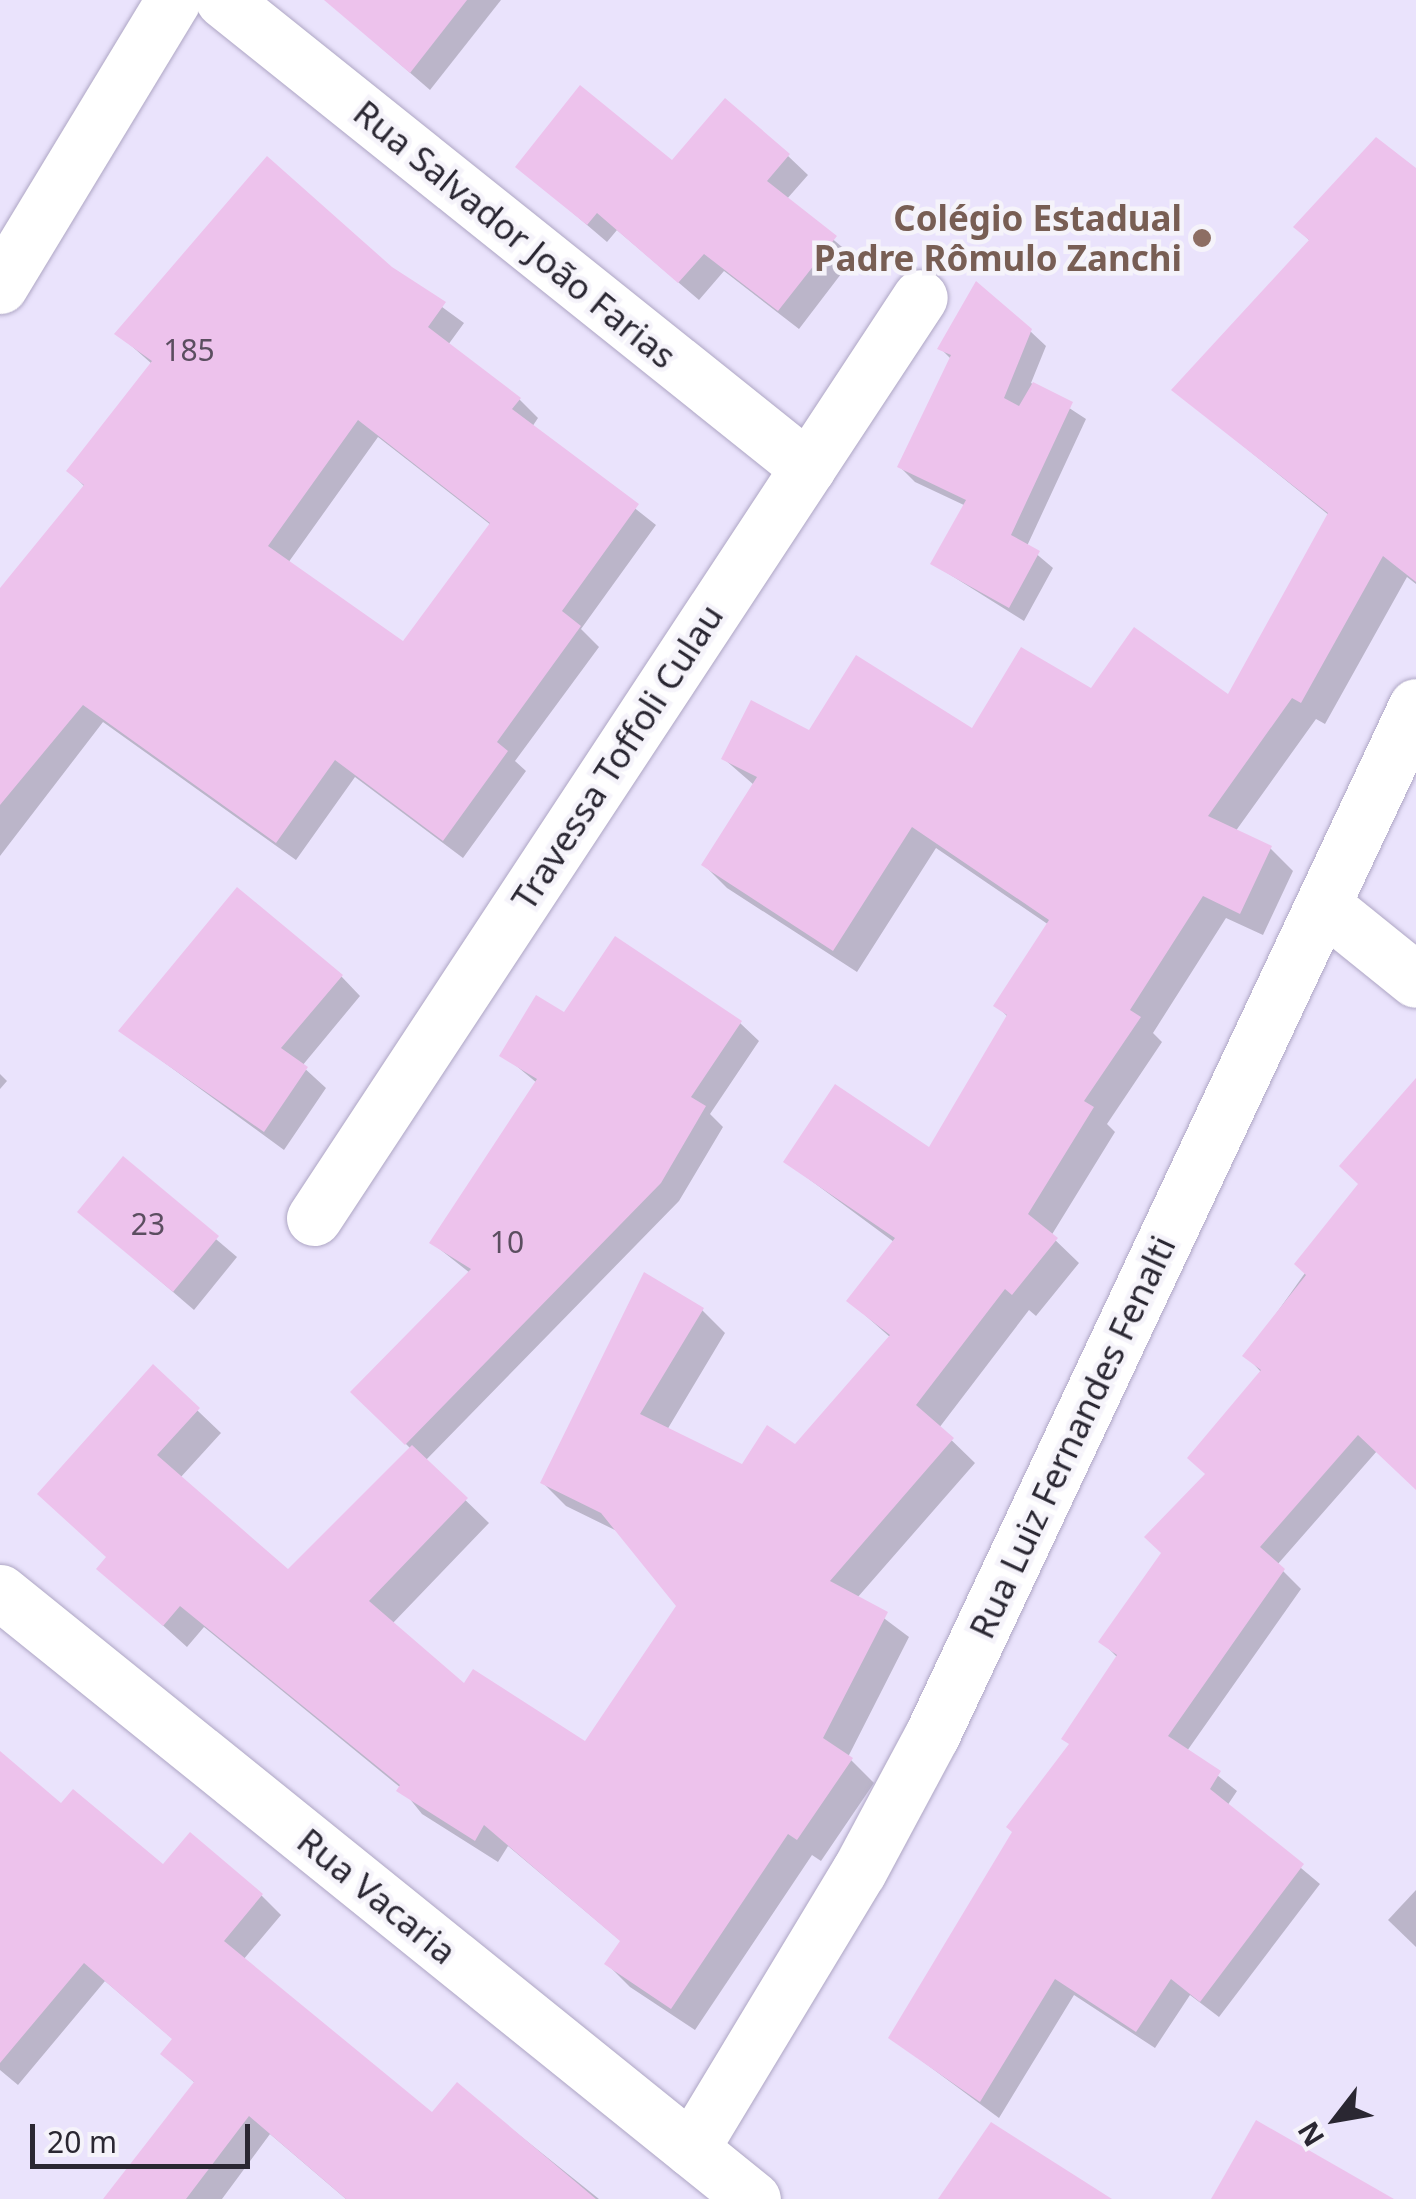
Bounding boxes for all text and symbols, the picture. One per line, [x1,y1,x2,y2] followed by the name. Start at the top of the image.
[346,91,684,377] street label: Rua Salvador João Farias
[814,197,1182,279] place label: Colégio Estadual Padre Rômulo Zanchi
[1191,227,1213,249] marker: Colégio Estadual Padre Rômulo Zanchi
[163,332,215,368] house number: 185
[503,596,731,918] street label: Travessa Toffoli Culau
[131,1206,165,1242] house number: 23
[490,1224,524,1260] house number: 10
[960,1229,1184,1645] street label: Rua Luiz Fernandes Fenalti
[289,1819,465,1973] street label: Rua Vacaria
[1286,2069,1386,2169] north arrow
[35,2104,255,2166] scale bar
[1288,2115,1332,2154] text: N
[47,2121,117,2162] text: 20 m

